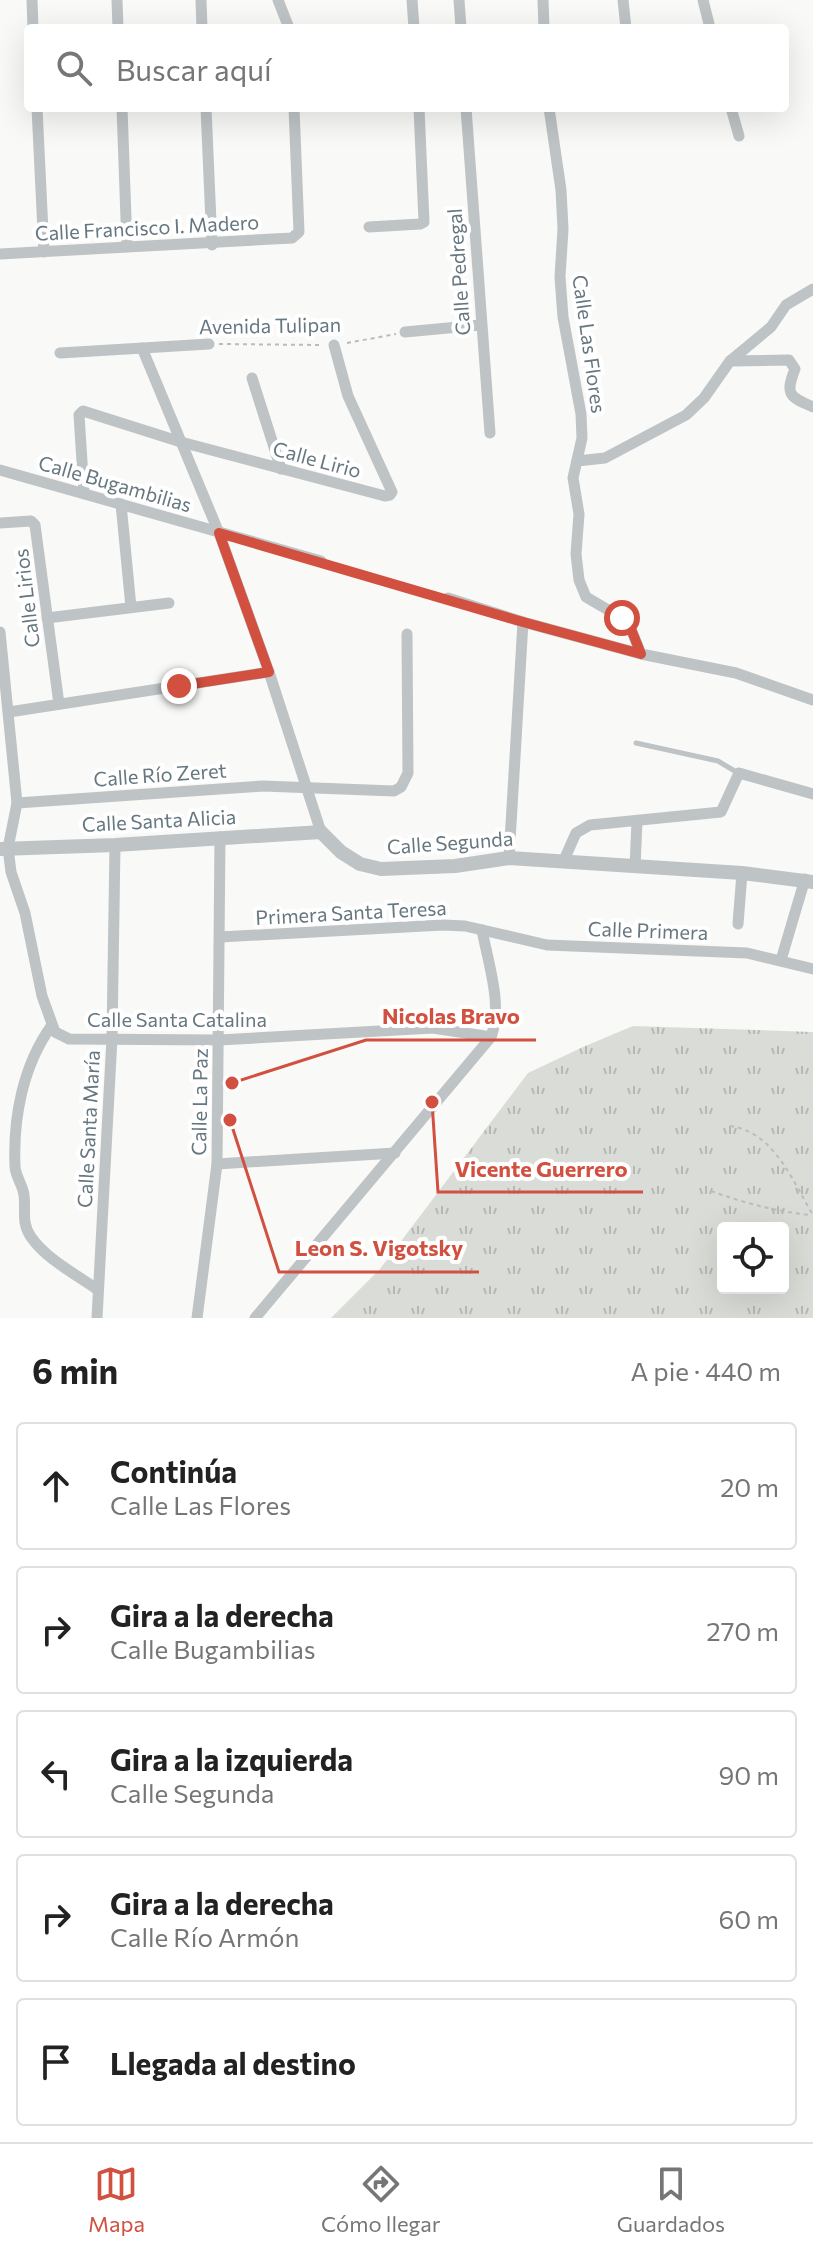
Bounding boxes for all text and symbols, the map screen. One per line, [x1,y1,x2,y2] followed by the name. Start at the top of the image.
[24,24,789,112] search box
[52,46,96,90] icon: search
[116,50,272,87] text: Buscar aquí
[442,208,474,336] street label: Calle Pedregal
[34,209,260,245] street label: Calle Francisco I. Madero
[568,273,612,415] street label: Calle Las Flores
[199,312,341,338] street label: Avenida Tulipan
[271,436,364,482] street label: Calle Lirio
[36,450,195,516] street label: Calle Bugambilias
[8,547,44,649] street label: Calle Lirios
[604,600,640,636] route start
[161,668,197,704] route end
[93,757,227,791] street label: Calle Río Zeret
[81,804,237,836] street label: Calle Santa Alicia
[386,826,514,858] street label: Calle Segunda
[255,895,447,929] street label: Primera Santa Teresa
[587,916,709,944] street label: Calle Primera
[366,994,536,1040] callout: Nicolas Bravo
[382,1002,520,1029] text: Nicolas Bravo
[87,1007,267,1031] street label: Calle Santa Catalina
[186,1048,212,1156] street label: Calle La Paz
[72,1050,104,1208] street label: Calle Santa María
[438,1146,643,1192] callout: Vicente Guerrero
[454,1155,628,1182] text: Vicente Guerrero
[717,1222,789,1294] map controls
[717,1222,789,1294] button: locate
[279,1226,479,1272] callout: Leon S. Vigotsky
[295,1234,463,1261] text: Leon S. Vigotsky
[32,1349,118,1391] text: 6 min
[630,1355,781,1386] text: A pie · 440 m
[110,1452,237,1489] text: Continúa
[34,1464,78,1508] icon: ahead
[720,1471,779,1502] text: 20 m
[110,1489,291,1520] text: Calle Las Flores
[110,1596,334,1633] text: Gira a la derecha
[34,1608,78,1652] icon: right
[706,1615,779,1646] text: 270 m
[110,1633,316,1664] text: Calle Bugambilias
[110,1740,353,1777] text: Gira a la izquierda
[34,1752,78,1796] icon: left
[719,1759,779,1790] text: 90 m
[110,1777,274,1808] text: Calle Segunda
[110,1884,334,1921] text: Gira a la derecha
[34,1896,78,1940] icon: right
[719,1903,779,1934] text: 60 m
[110,1921,299,1952] text: Calle Río Armón
[34,2040,78,2084] icon: arrive
[110,2044,356,2081] text: Llegada al destino
[88,2162,145,2237] tab: Mapa
[321,2162,441,2237] tab: Cómo llegar
[617,2162,725,2237] tab: Guardados

